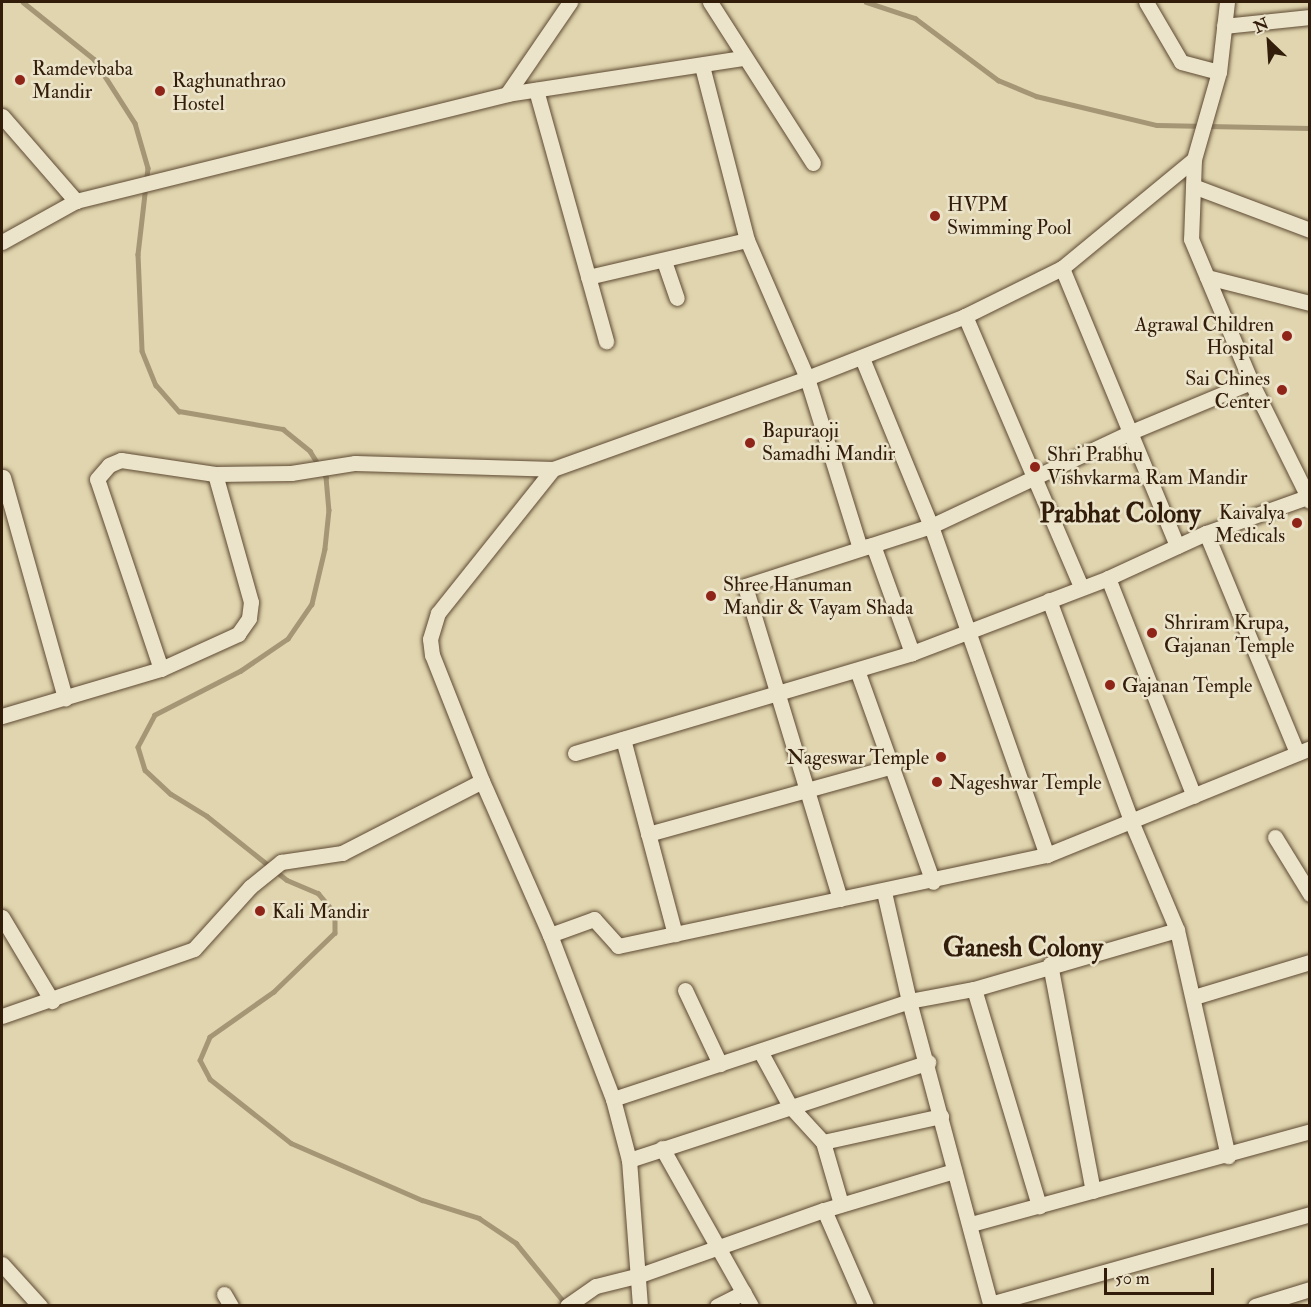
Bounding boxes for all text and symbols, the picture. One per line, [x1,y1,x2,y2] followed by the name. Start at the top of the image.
[1239,12,1299,72] north arrow
[1251,14,1272,38] text: N
[32,56,133,103] place label: Ramdevbaba Mandir
[172,68,286,115] place label: Raghunathrao Hostel
[13,73,27,87] marker: Ramdevbaba Mandir
[153,84,167,98] marker: Raghunathrao Hostel
[947,192,1072,239] place label: HVPM Swimming Pool
[928,209,942,223] marker: HVPM Swimming Pool
[1135,312,1274,359] place label: Agrawal Children Hospital
[1278,327,1296,345] marker: Agrawal Children Hospital
[1185,366,1270,413] place label: Sai Chines Center
[1275,383,1289,397] marker: Sai Chines Center
[762,419,895,466] place label: Bapuraoji Samadhi Mandir
[743,436,757,450] marker: Bapuraoji Samadhi Mandir
[1047,443,1248,490] place label: Shri Prabhu Vishvkarma Ram Mandir
[1028,460,1042,474] marker: Shri Prabhu Vishvkarma Ram Mandir
[1039,499,1201,531] district label: Prabhat Colony
[1214,500,1285,547] place label: Kaivalya Medicals
[1290,516,1304,530] marker: Kaivalya Medicals
[723,572,914,619] place label: Shree Hanuman Mandir & Vayam Shada
[704,589,718,603] marker: Shree Hanuman Mandir & Vayam Shada
[1164,610,1294,657] place label: Shriram Krupa, Gajanan Temple
[1145,626,1159,640] marker: Shriram Krupa, Gajanan Temple
[1122,673,1252,697] place label: Gajanan Temple
[1103,678,1117,692] marker: Gajanan Temple
[787,745,929,769] place label: Nageswar Temple
[934,750,948,764] marker: Nageswar Temple
[949,770,1102,794] place label: Nageshwar Temple
[930,775,944,789] marker: Nageshwar Temple
[272,899,369,923] place label: Kali Mandir
[253,904,267,918] marker: Kali Mandir
[943,933,1103,965] district label: Ganesh Colony
[1107,1256,1216,1294] scale bar
[1115,1267,1150,1290] text: 50 m

